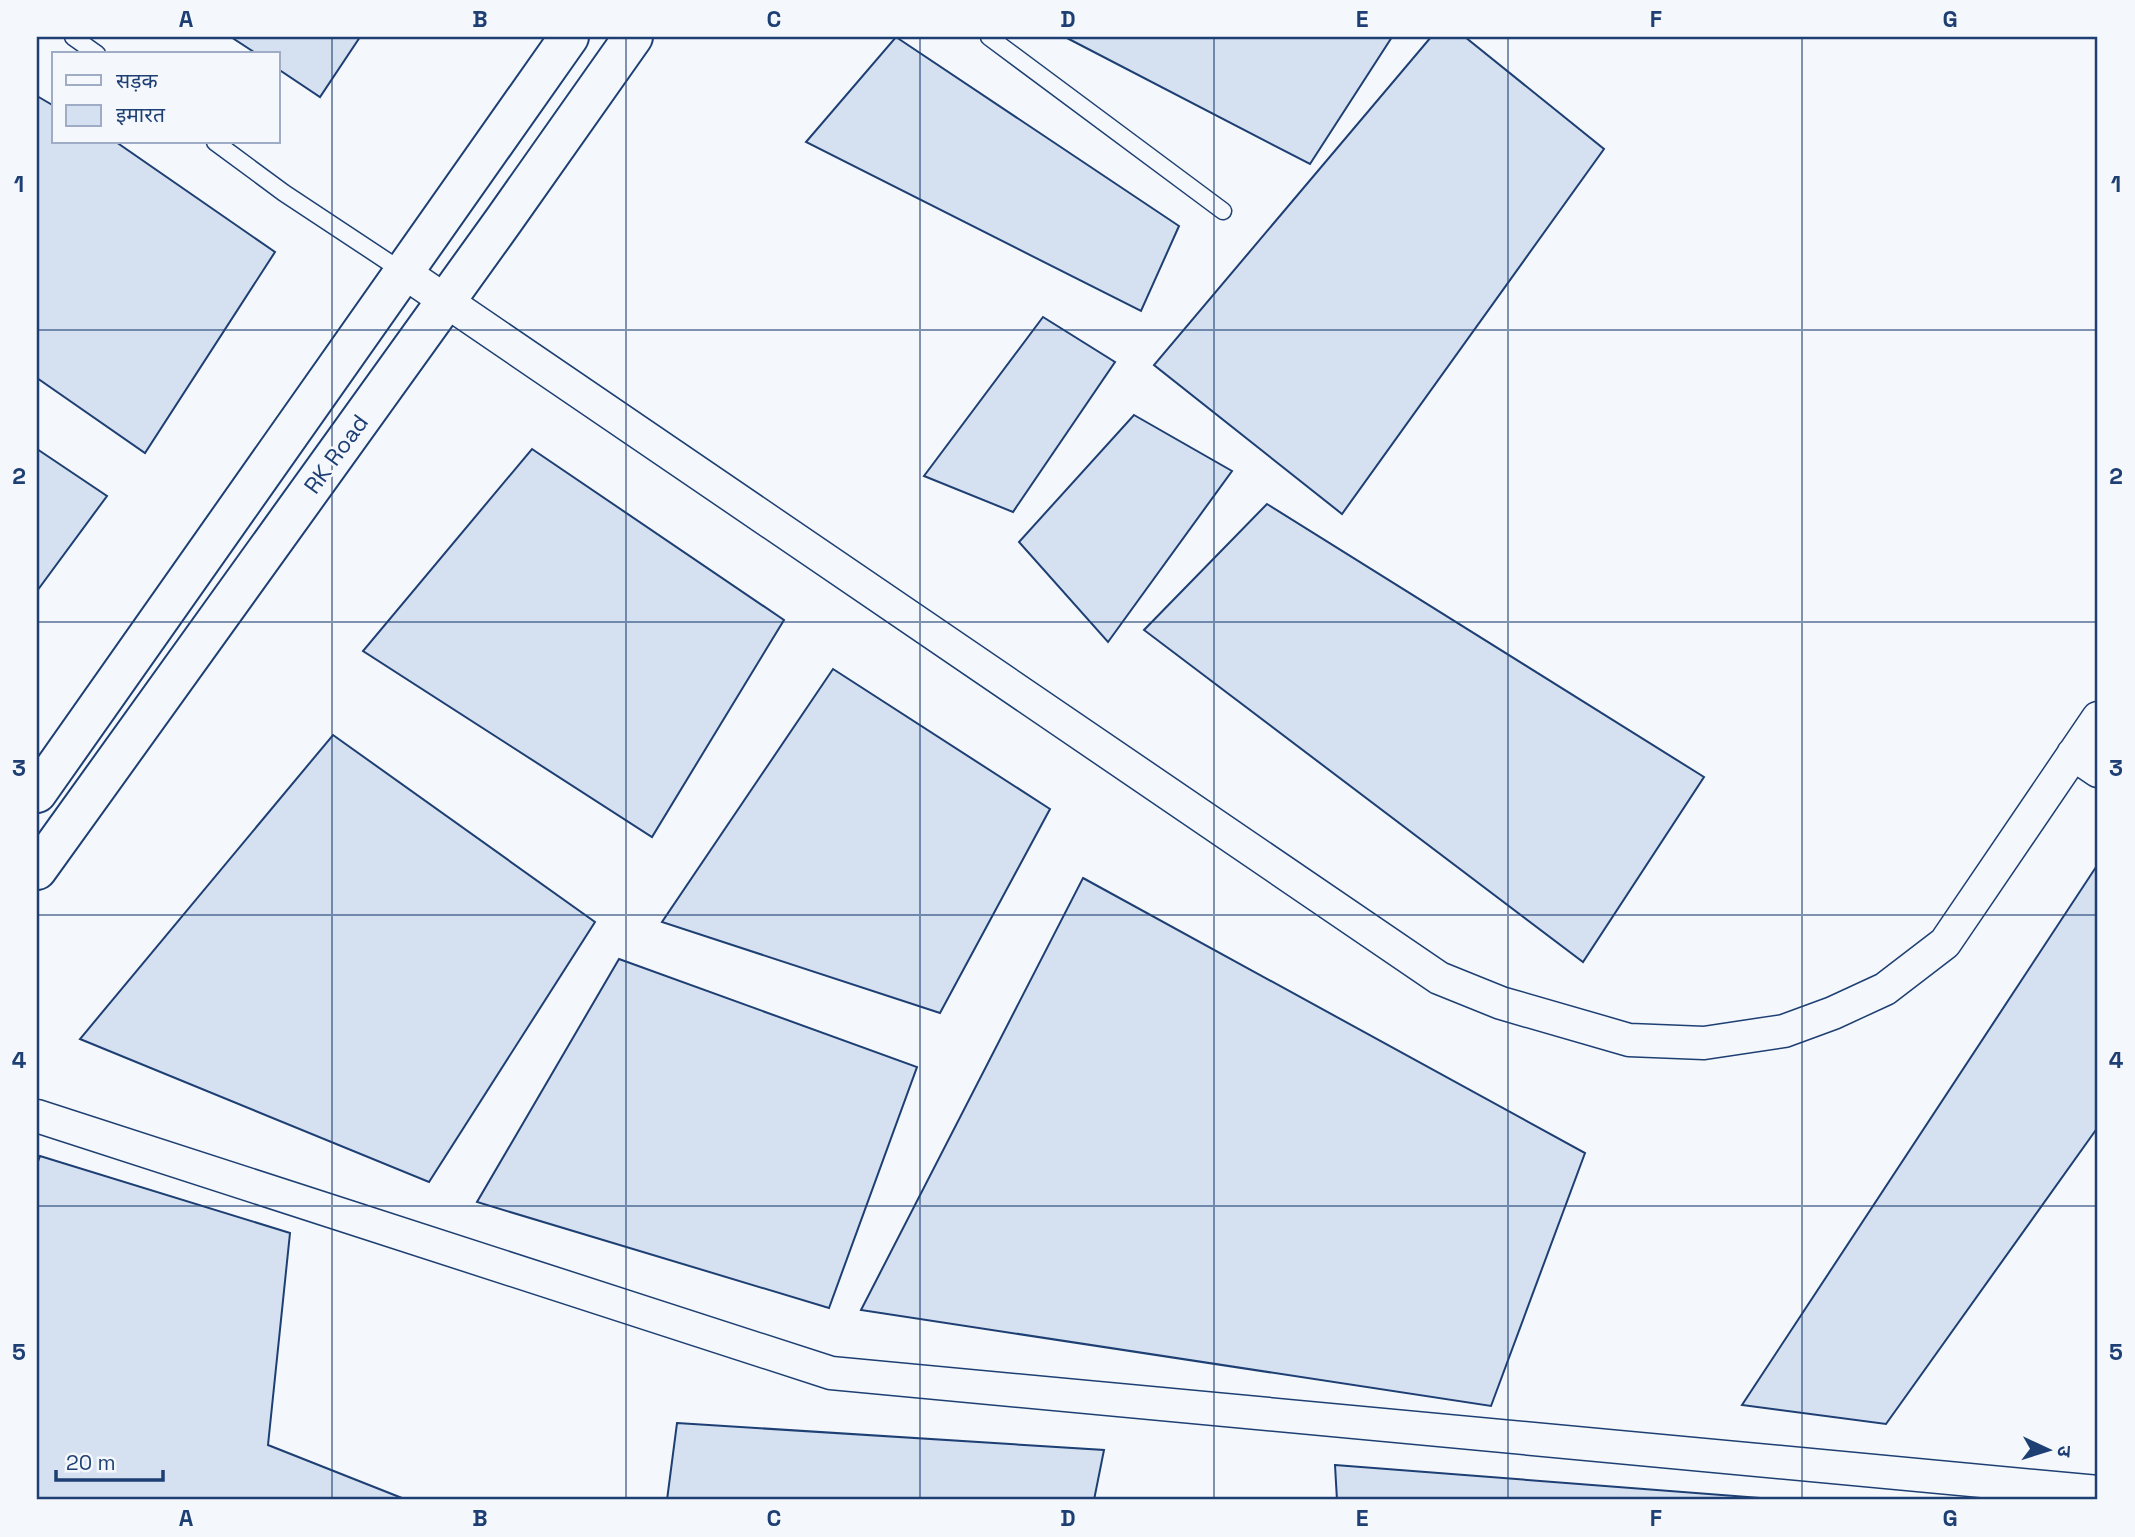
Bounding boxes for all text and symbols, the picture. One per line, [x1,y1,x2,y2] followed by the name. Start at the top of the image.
[179,4,194,34] text: A
[472,4,488,34] text: B
[767,4,781,34] text: C
[1060,4,1076,34] text: D
[1356,4,1368,34] text: E
[1650,4,1662,34] text: F
[1942,4,1958,34] text: G
[52,52,280,144] legend
[116,67,158,94] text: सड़क
[116,101,166,128] text: इमारत
[14,169,24,199] text: 1
[2111,169,2121,199] text: 1
[297,408,375,500] street label: RK Road
[12,461,26,491] text: 2
[2109,461,2123,491] text: 2
[12,753,26,783] text: 3
[2109,753,2123,783] text: 3
[12,1045,27,1075] text: 4
[2109,1045,2124,1075] text: 4
[12,1337,26,1367] text: 5
[2109,1337,2123,1367] text: 5
[2012,1414,2082,1484] north arrow
[56,1439,163,1483] scale bar
[2052,1445,2077,1458] text: उ
[66,1449,116,1476] text: 20 m
[179,1503,194,1533] text: A
[472,1503,488,1533] text: B
[767,1503,781,1533] text: C
[1060,1503,1076,1533] text: D
[1356,1503,1368,1533] text: E
[1650,1503,1662,1533] text: F
[1942,1503,1958,1533] text: G

